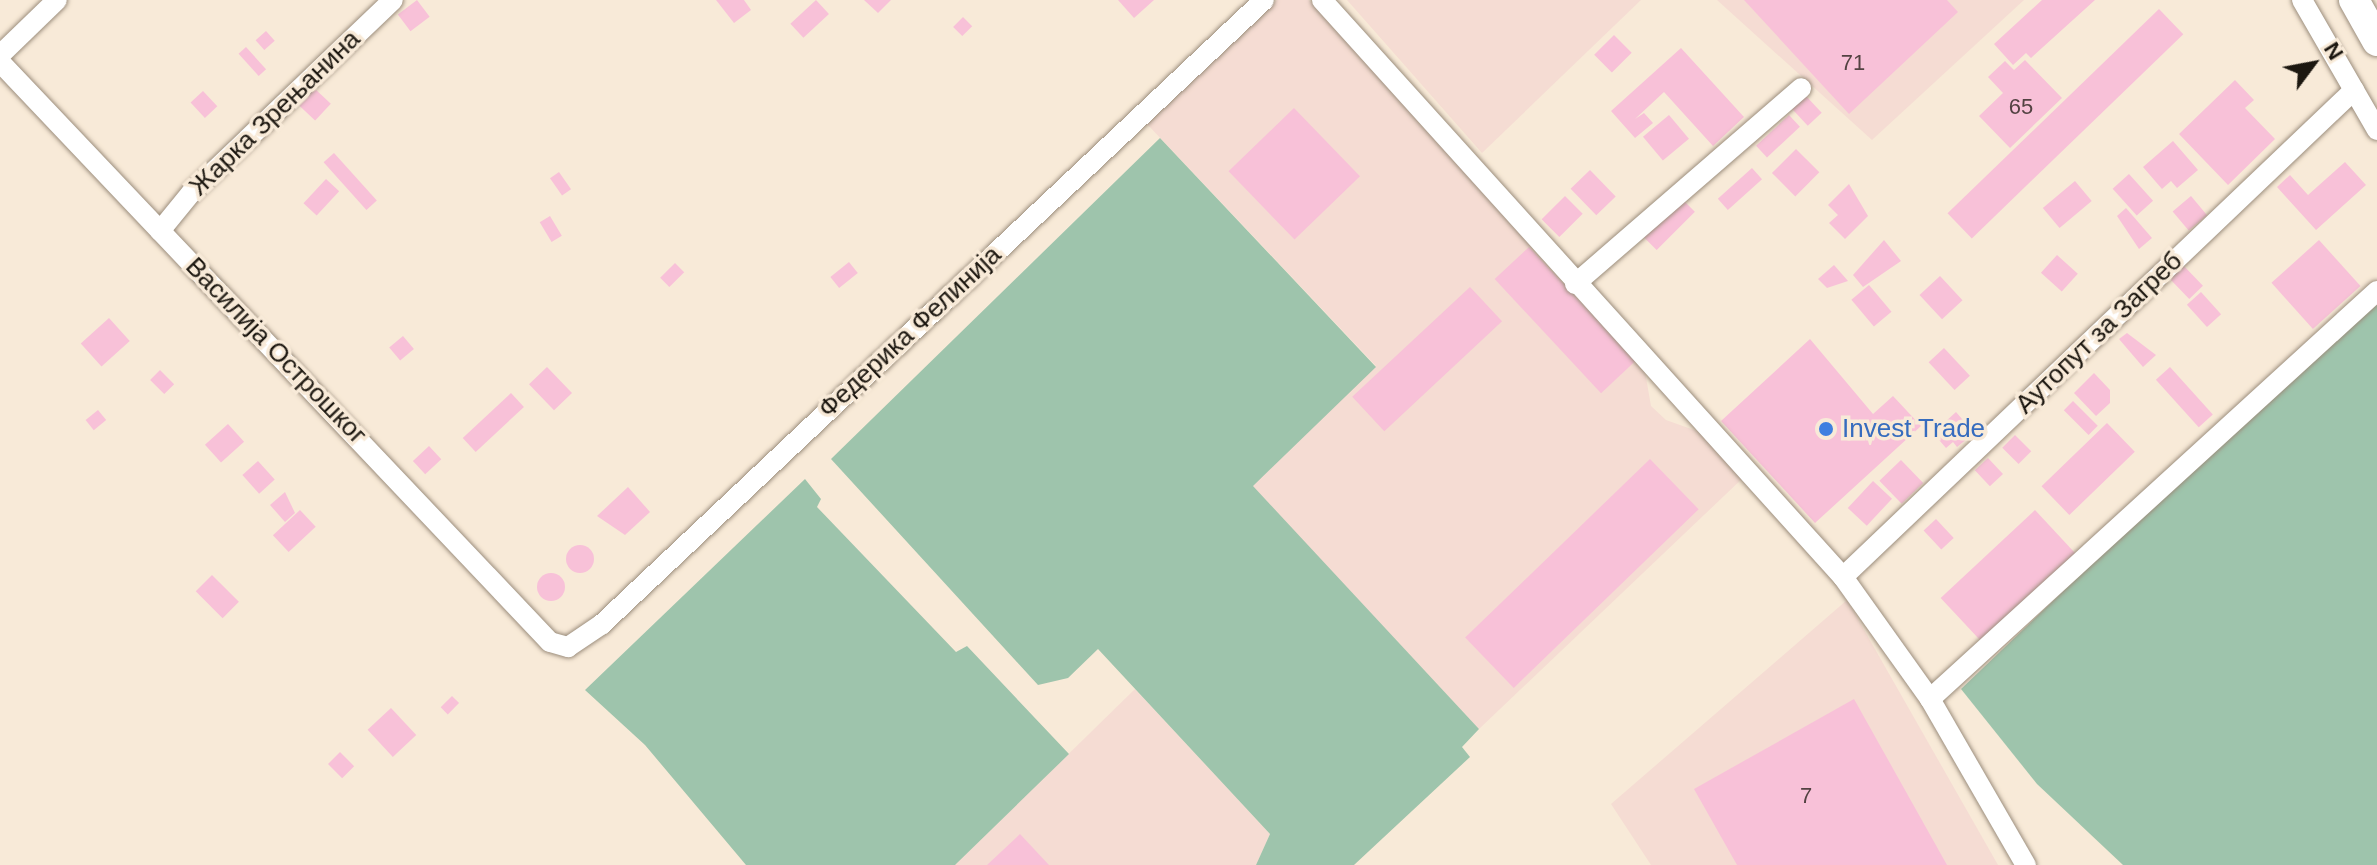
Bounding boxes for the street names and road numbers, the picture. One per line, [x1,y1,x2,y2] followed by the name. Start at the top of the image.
[183,24,367,202] street label: Жарка Зрењанина
[812,239,1008,425] street label: Федерика Фелинија
[2009,246,2189,420] street label: Аутопут за Загреб
[179,251,373,451] street label: Василија Острошког

